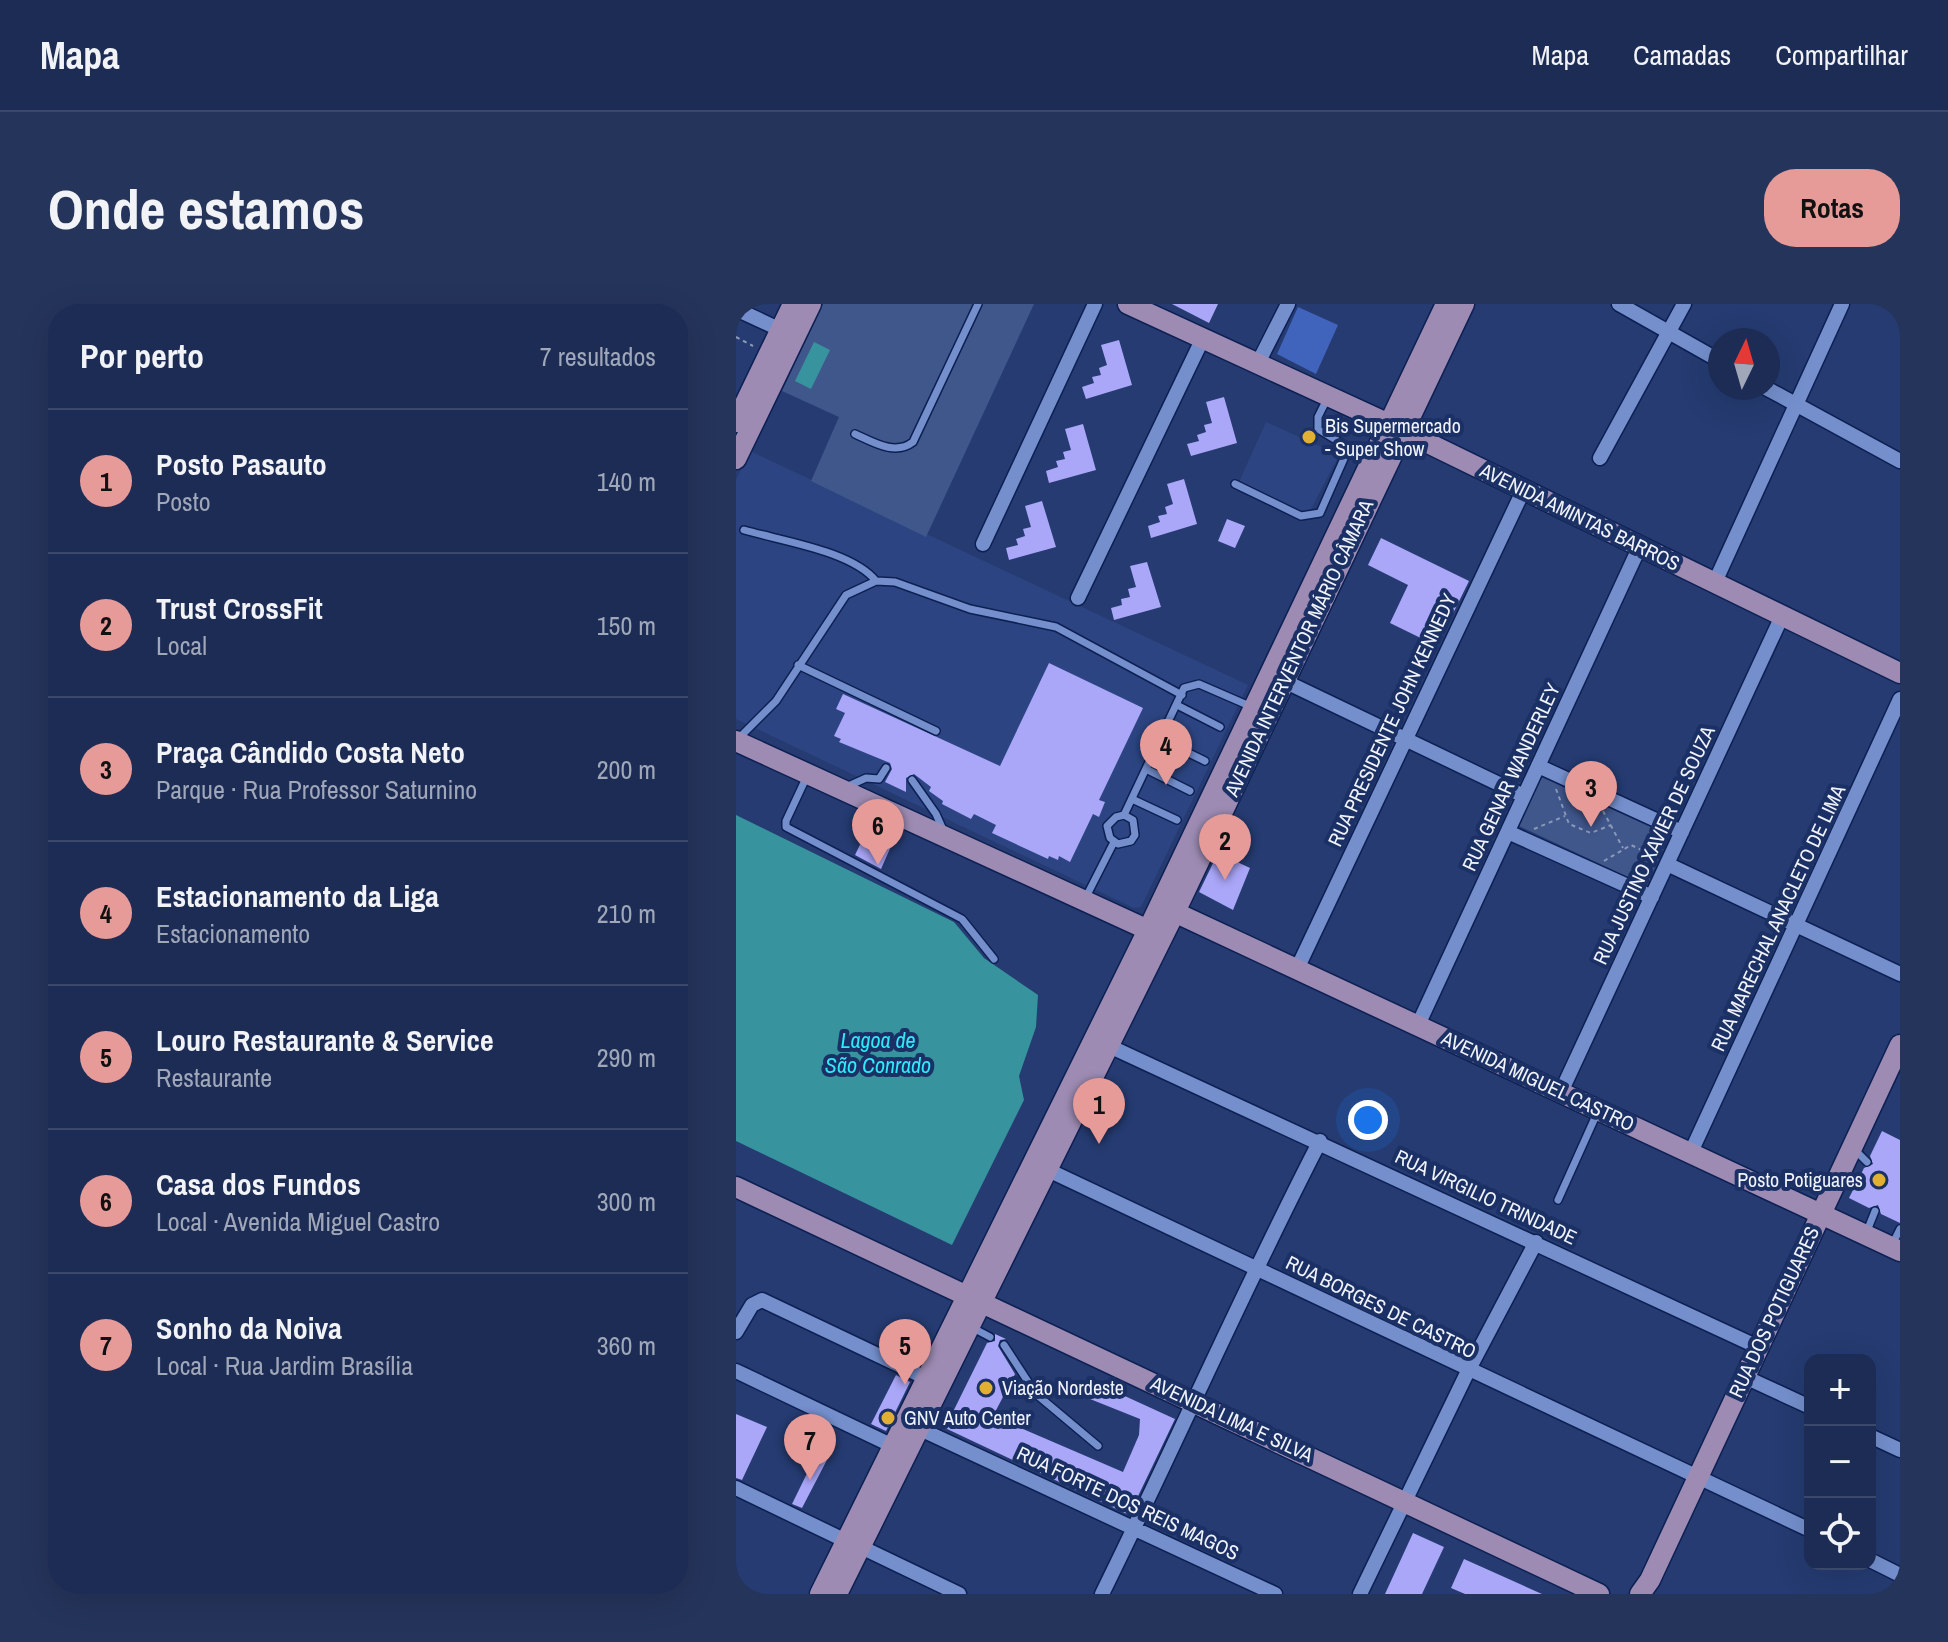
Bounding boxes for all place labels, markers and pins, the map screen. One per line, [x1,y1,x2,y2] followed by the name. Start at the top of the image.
[1325,412,1461,462] place label: Bis Supermercado - Super Show
[1300,428,1318,446] marker: Bis Supermercado - Super Show
[1140,719,1192,785] pin: 4
[1565,761,1617,827] pin: 3
[852,799,904,865] pin: 6
[1199,814,1251,880] pin: 2
[1073,1078,1125,1144] pin: 1
[1737,1166,1863,1193] place label: Posto Potiguares
[1870,1171,1888,1189] marker: Posto Potiguares
[879,1319,931,1385] pin: 5
[1002,1374,1124,1401] place label: Viação Nordeste
[977,1379,995,1397] marker: Viação Nordeste
[904,1404,1031,1431] place label: GNV Auto Center
[879,1409,897,1427] marker: GNV Auto Center
[784,1414,836,1480] pin: 7

